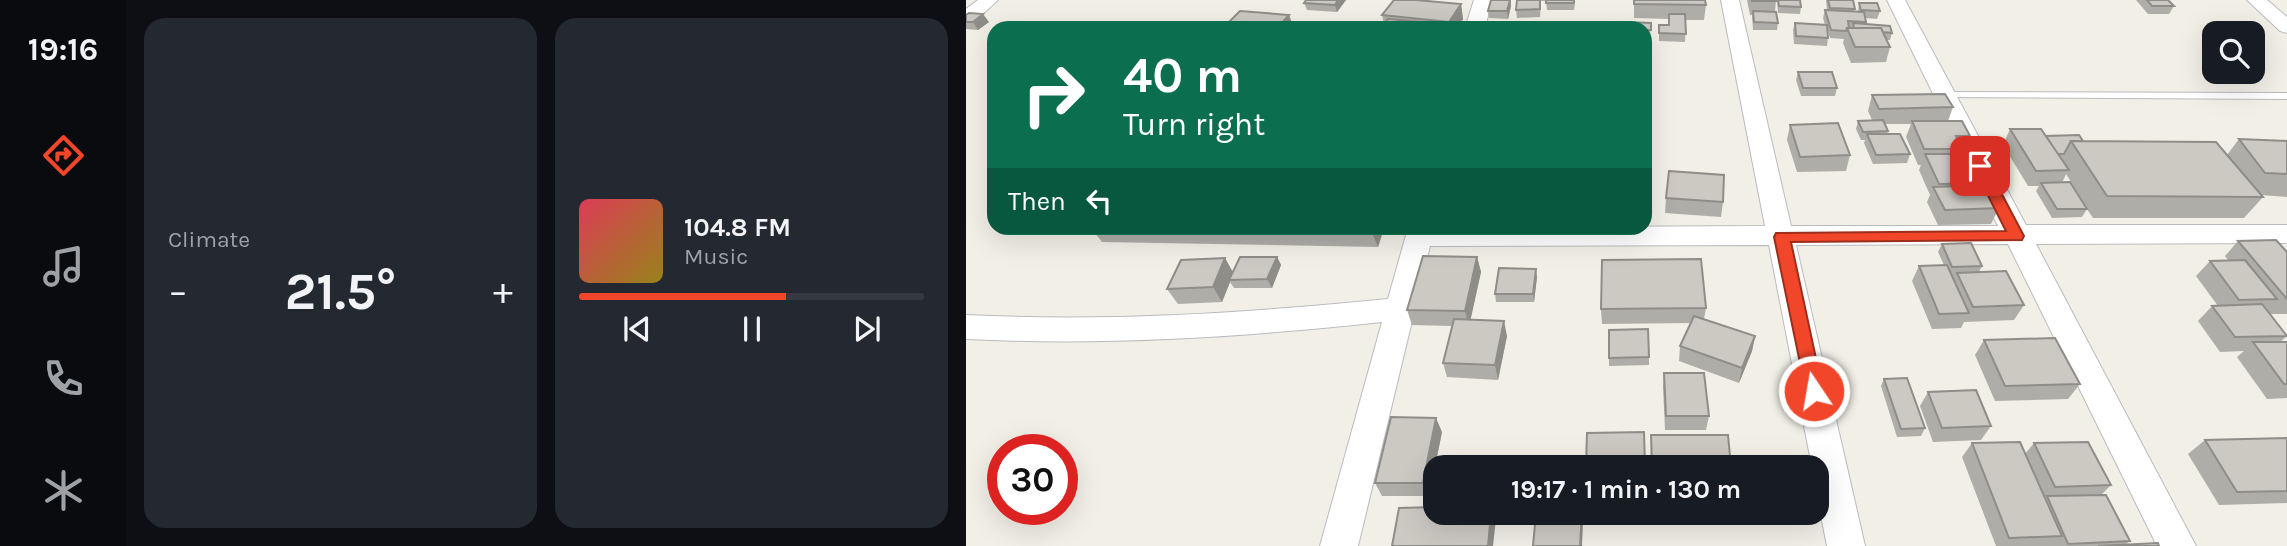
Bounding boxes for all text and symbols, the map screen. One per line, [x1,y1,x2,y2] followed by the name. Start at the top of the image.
[2202,21,2265,84] map controls
[2202,21,2265,84] button: search
[28,31,98,68] text: 19:16
[1123,47,1242,104] text: 40 m
[1008,49,1099,140] icon: right
[1123,106,1265,143] text: Turn right
[39,131,88,180] icon: directions
[1950,136,2010,196] pin
[1961,147,1999,185] icon: arrive
[1080,182,1118,220] icon: left
[1008,186,1066,217] text: Then
[684,212,791,243] text: 104.8 FM
[168,226,250,253] text: Climate
[39,242,88,291] icon: music
[684,243,748,270] text: Music
[285,261,396,322] text: 21.5°
[168,269,188,314] text: −
[493,269,513,314] text: +
[618,310,656,348] icon: previous
[733,310,771,348] icon: pause
[848,310,886,348] icon: next
[39,354,88,403] icon: phone
[1777,354,1851,428] position arrow
[987,434,1078,525] speed limit sign: 30
[39,466,88,515] icon: climate
[1511,474,1741,505] text: 19:17 · 1 min · 130 m

